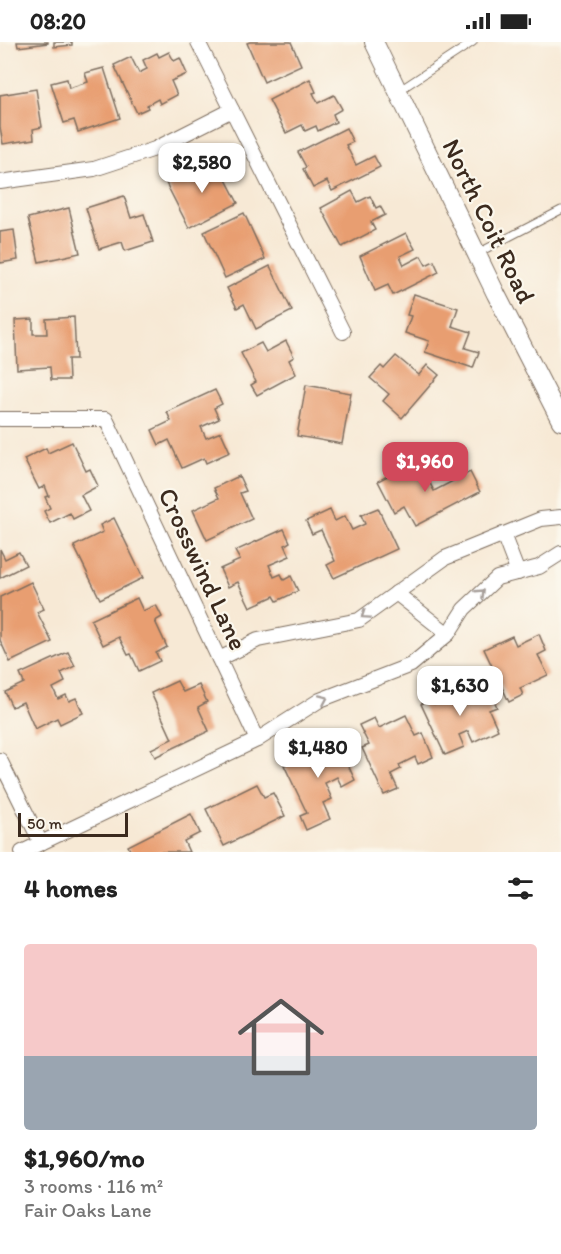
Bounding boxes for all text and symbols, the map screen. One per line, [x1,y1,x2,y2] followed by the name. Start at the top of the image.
[30,8,86,35] text: 08:20
[435,134,543,308] street label: North Coit Road
[153,143,251,194] pin: $2,580
[172,150,232,174] text: $2,580
[376,442,474,493] pin: $1,960
[396,449,454,473] text: $1,960
[151,483,255,655] street label: Crosswind Lane
[475,589,485,600] one-way arrow
[361,607,372,618] one-way arrow
[411,666,509,717] pin: $1,630
[431,673,489,697] text: $1,630
[318,694,329,706] one-way arrow
[269,728,367,779] pin: $1,480
[288,735,348,759] text: $1,480
[18,810,128,838] scale bar
[27,814,62,833] text: 50 m
[24,872,118,904] text: 4 homes
[504,872,537,905] icon: filters
[227,983,335,1091] icon: home
[24,1142,145,1174] text: $1,960/mo
[24,1174,163,1198] text: 3 rooms · 116 m²
[24,1198,151,1222] text: Fair Oaks Lane

